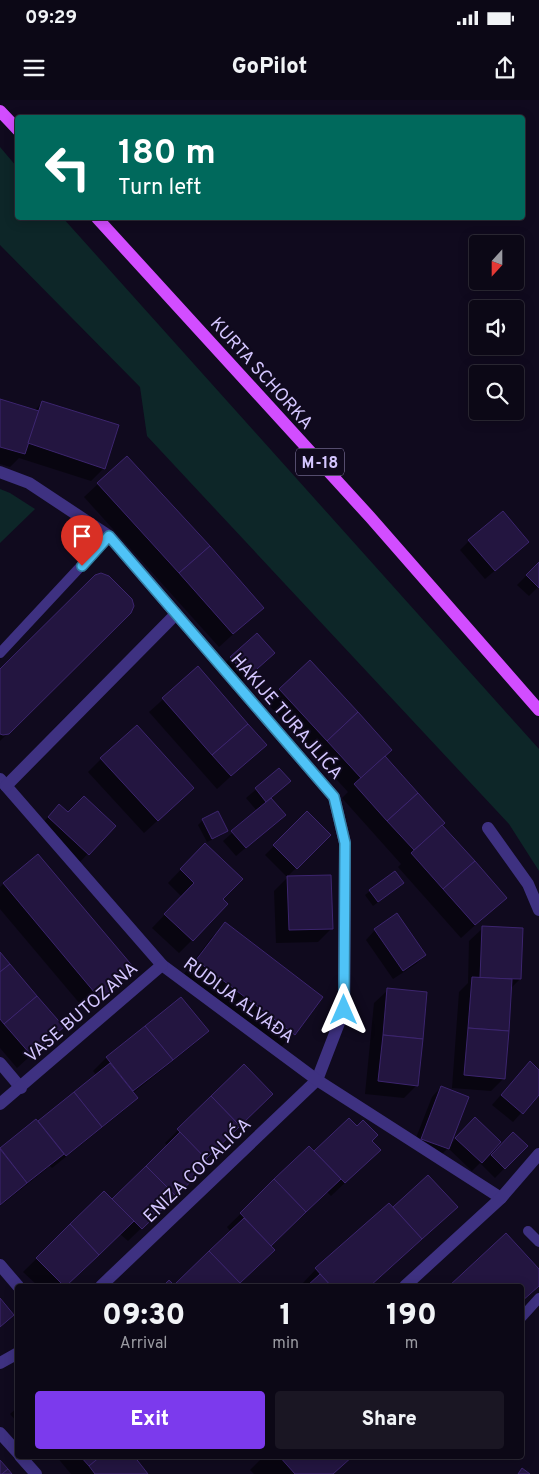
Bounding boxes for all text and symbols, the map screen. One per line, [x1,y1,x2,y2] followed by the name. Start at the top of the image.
[25,6,77,30] text: 09:29
[20,54,48,82] icon: menu
[232,54,307,81] text: GoPilot
[491,54,519,82] icon: share
[118,132,216,176] text: 180 m
[35,135,100,200] icon: left
[118,175,201,202] text: Turn left
[469,235,524,290] north arrow
[469,235,524,420] map controls
[469,300,524,355] button: sound
[204,313,317,435] street label: KURTA SCHORKA
[469,365,524,420] button: search
[296,448,344,476] road number: M-18
[61,515,103,566] pin
[68,522,96,550] icon: arrive
[225,648,349,785] street label: HAKIJE TURAJLIĆA
[178,953,298,1049] street label: RUDIJA ALVAĐA
[21,958,143,1069] street label: VASE BUTOZANA
[317,983,369,1035] position arrow
[138,1112,257,1229] street label: ENIZA COCALIĆA
[102,1298,185,1335] text: 09:30
[280,1298,292,1335] text: 1
[386,1298,437,1335] text: 190
[120,1334,168,1354] text: Arrival
[272,1334,299,1354] text: min
[405,1334,418,1354] text: m
[35,1391,265,1449] button: Exit
[275,1391,504,1449] button: Share

